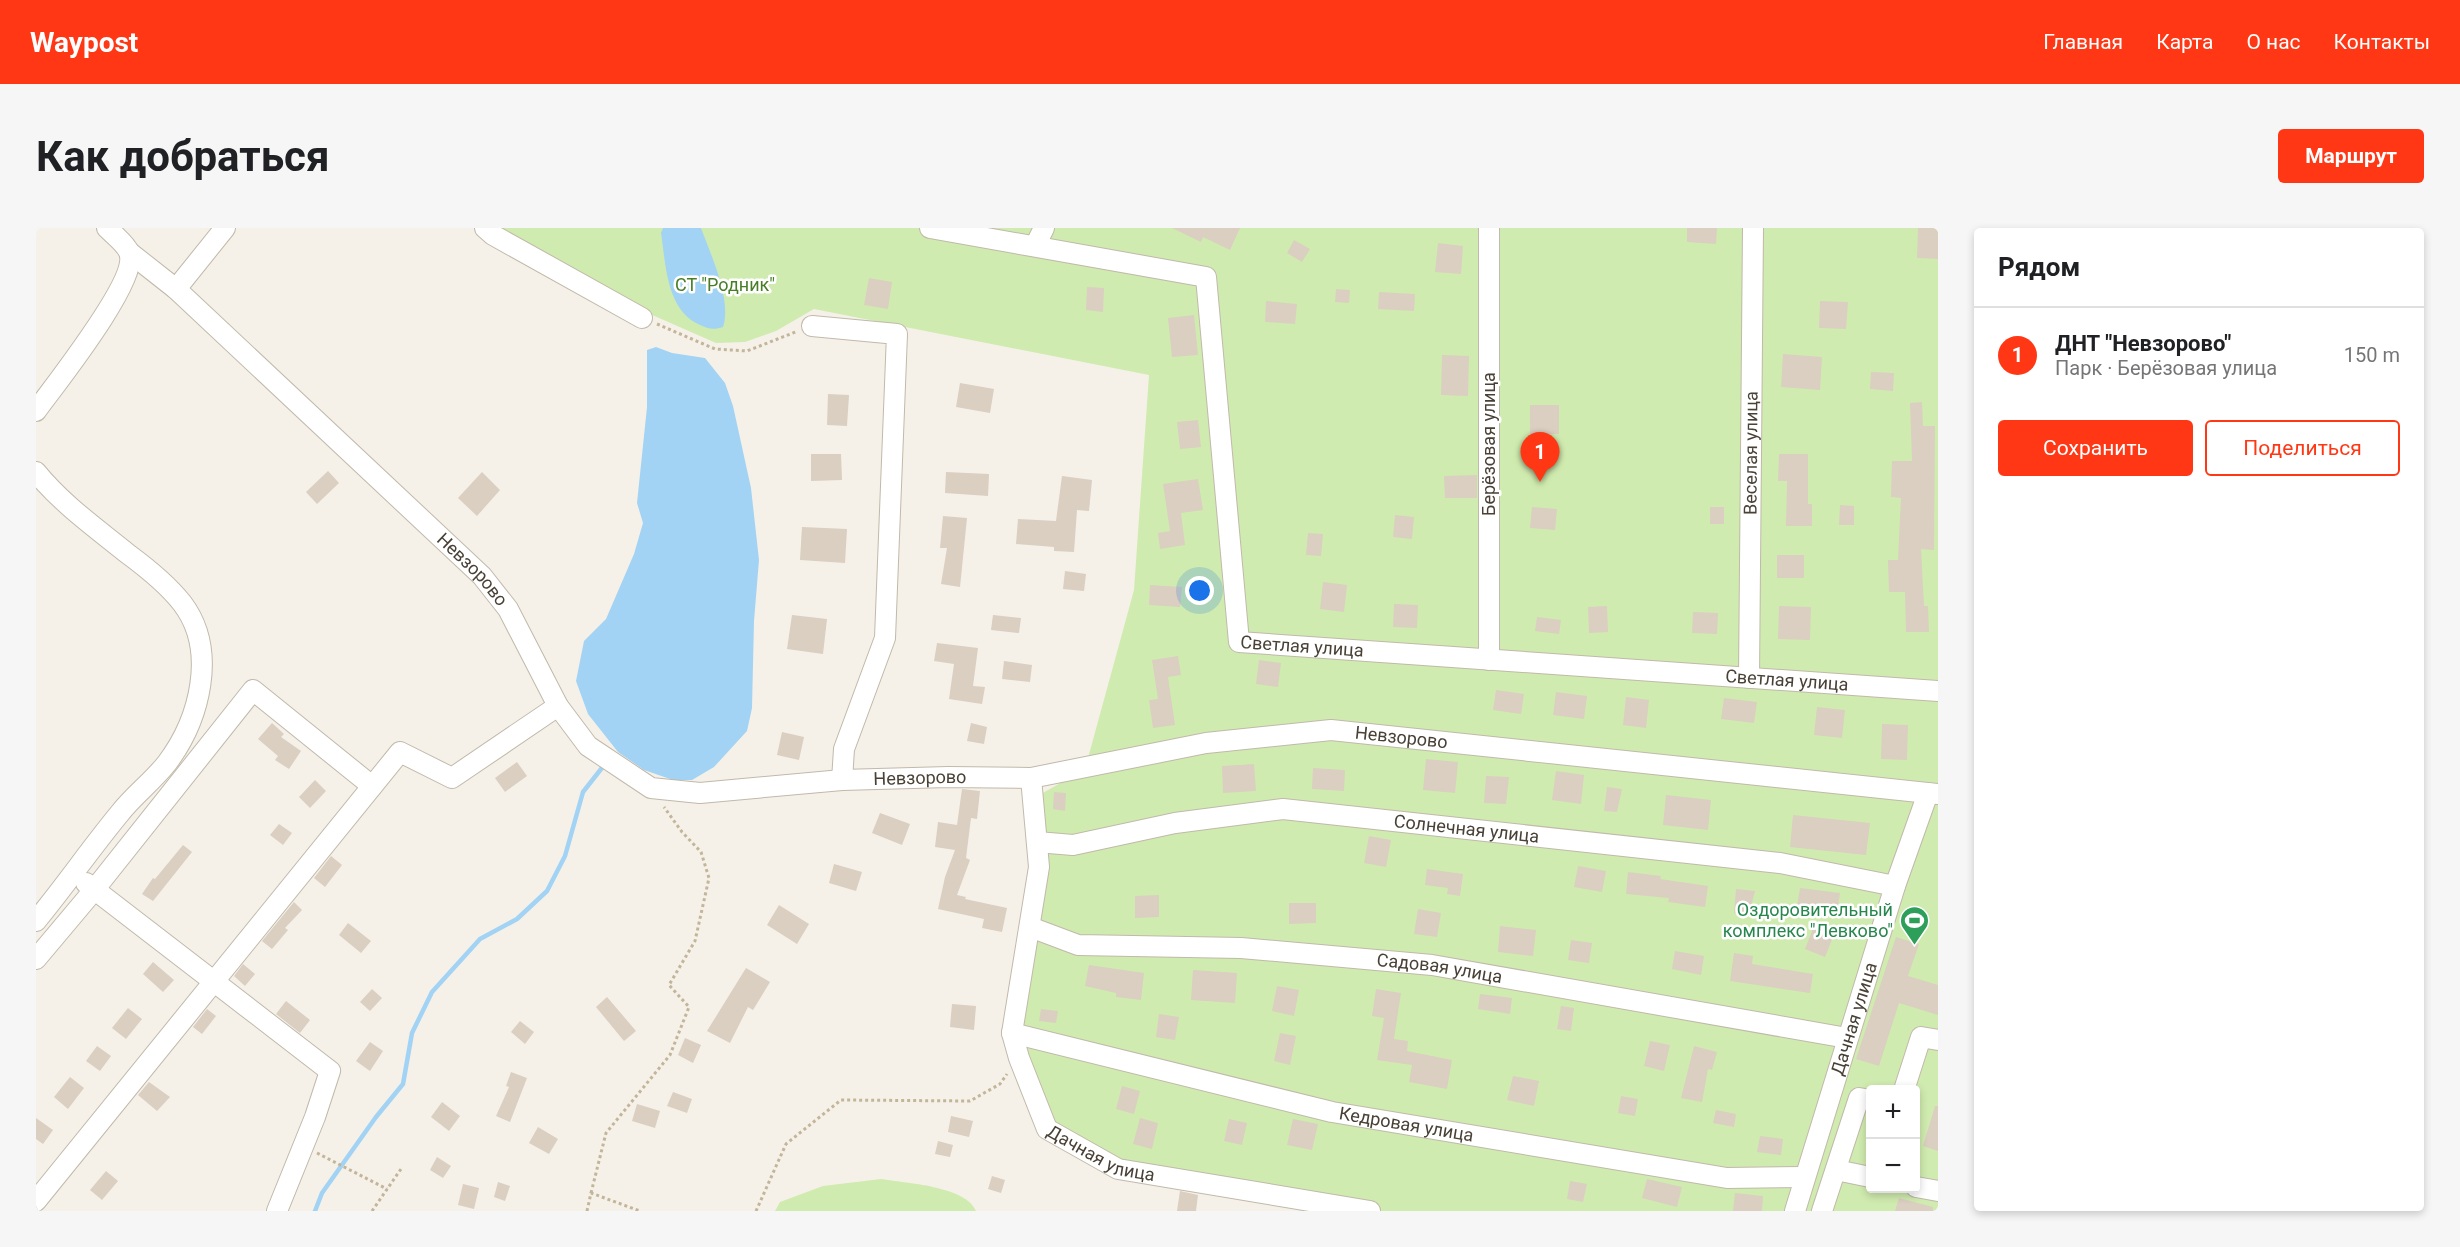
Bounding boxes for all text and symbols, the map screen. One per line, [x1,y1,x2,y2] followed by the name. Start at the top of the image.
[30,26,138,59] text: Waypost
[2043,30,2123,54] text: Главная
[2156,30,2213,54] text: Карта
[2246,30,2301,54] text: О нас
[2334,30,2430,54] text: Контакты
[2278,129,2424,183] button: Маршрут
[36,132,330,181] text: Как добраться
[1998,252,2080,282] text: Рядом
[675,274,775,295] park label: СТ "Родник"
[2055,331,2231,356] text: ДНТ "Невзорово"
[2012,343,2023,367] text: 1
[2344,343,2400,367] text: 150 m
[2055,356,2277,380] text: Парк · Берёзовая улица
[1478,372,1499,516] street label: Берёзовая улица
[1739,391,1762,515] street label: Веселая улица
[1998,420,2193,476] button: Сохранить
[2205,420,2400,476] button: Поделиться
[1520,432,1560,482] pin: 1
[433,528,512,610] street label: Невзорово
[1185,576,1214,605] your location
[1240,631,1364,661] street label: Светлая улица
[1725,665,1849,695] street label: Светлая улица
[1354,722,1449,752] street label: Невзорово
[873,766,967,789] street label: Невзорово
[1393,810,1540,847] street label: Солнечная улица
[1723,899,1893,941] place label: Оздоровительный комплекс "Левково"
[1898,904,1930,946] sports icon: Оздоровительный комплекс "Левково"
[1376,949,1504,987] street label: Садовая улица
[1826,960,1881,1078] street label: Дачная улица
[1866,1085,1920,1193] map controls
[1866,1085,1920,1139] button: +
[1338,1102,1475,1145] street label: Кедровая улица
[1044,1120,1157,1185] street label: Дачная улица
[1866,1139,1920,1193] button: −

